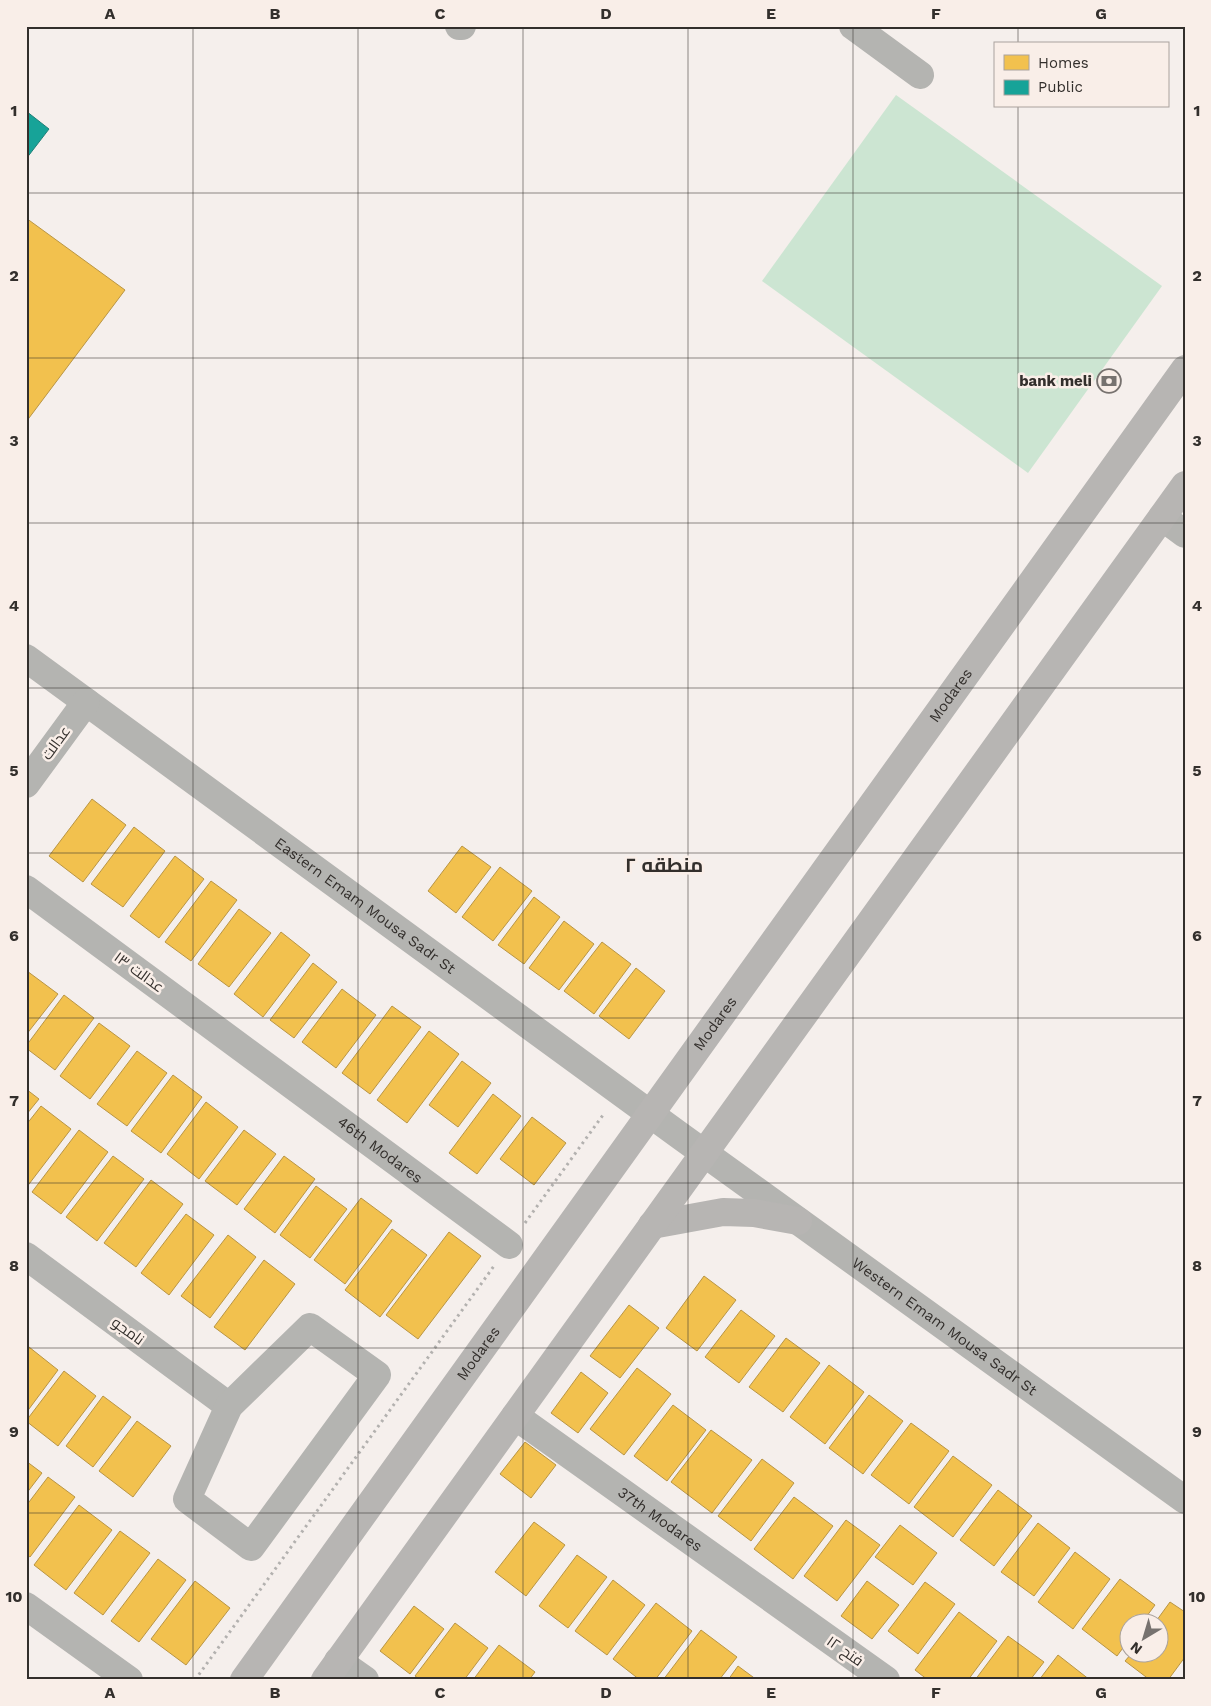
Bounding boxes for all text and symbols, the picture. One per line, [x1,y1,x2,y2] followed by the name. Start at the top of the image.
[105,4,116,23] text: A
[270,4,281,23] text: B
[435,4,446,23] text: C
[600,4,612,23] text: D
[766,4,776,23] text: E
[931,4,941,23] text: F
[1095,4,1107,23] text: G
[994,42,1168,108] legend
[1038,54,1089,72] text: Homes
[1038,78,1083,96] text: Public
[11,101,17,120] text: 1
[1194,101,1200,120] text: 1
[9,266,19,285] text: 2
[1192,266,1202,285] text: 2
[1096,368,1122,394] bank icon: bank meli
[1019,372,1092,390] place label: bank meli
[9,431,19,450] text: 3
[1192,431,1202,450] text: 3
[9,596,19,615] text: 4
[1192,596,1202,615] text: 4
[925,665,976,726] street label: Modares
[38,723,74,763] street label: عدالت
[9,761,19,780] text: 5
[1192,761,1202,780] text: 5
[271,834,460,978] street label: Eastern Emam Mousa Sadr St
[625,853,703,877] district label: منطقه ۲
[9,926,19,945] text: 6
[1192,926,1202,945] text: 6
[111,948,167,996] street label: عدالت ۱۳
[690,993,741,1054] street label: Modares
[9,1091,19,1110] text: 7
[1192,1091,1202,1110] text: 7
[334,1113,426,1187] street label: 46th Modares
[848,1254,1041,1400] street label: Western Emam Mousa Sadr St
[9,1256,19,1275] text: 8
[1192,1256,1202,1275] text: 8
[108,1313,148,1349] street label: نامجو
[453,1323,504,1384] street label: Modares
[9,1422,19,1441] text: 9
[1192,1422,1202,1441] text: 9
[614,1483,706,1555] street label: 37th Modares
[5,1587,23,1606] text: 10
[1188,1587,1206,1606] text: 10
[1118,1614,1168,1664] north arrow
[822,1632,867,1672] street label: فتح ۱۲
[1127,1639,1145,1658] text: N
[105,1683,116,1702] text: A
[270,1683,281,1702] text: B
[435,1683,446,1702] text: C
[600,1683,612,1702] text: D
[766,1683,776,1702] text: E
[931,1683,941,1702] text: F
[1095,1683,1107,1702] text: G

